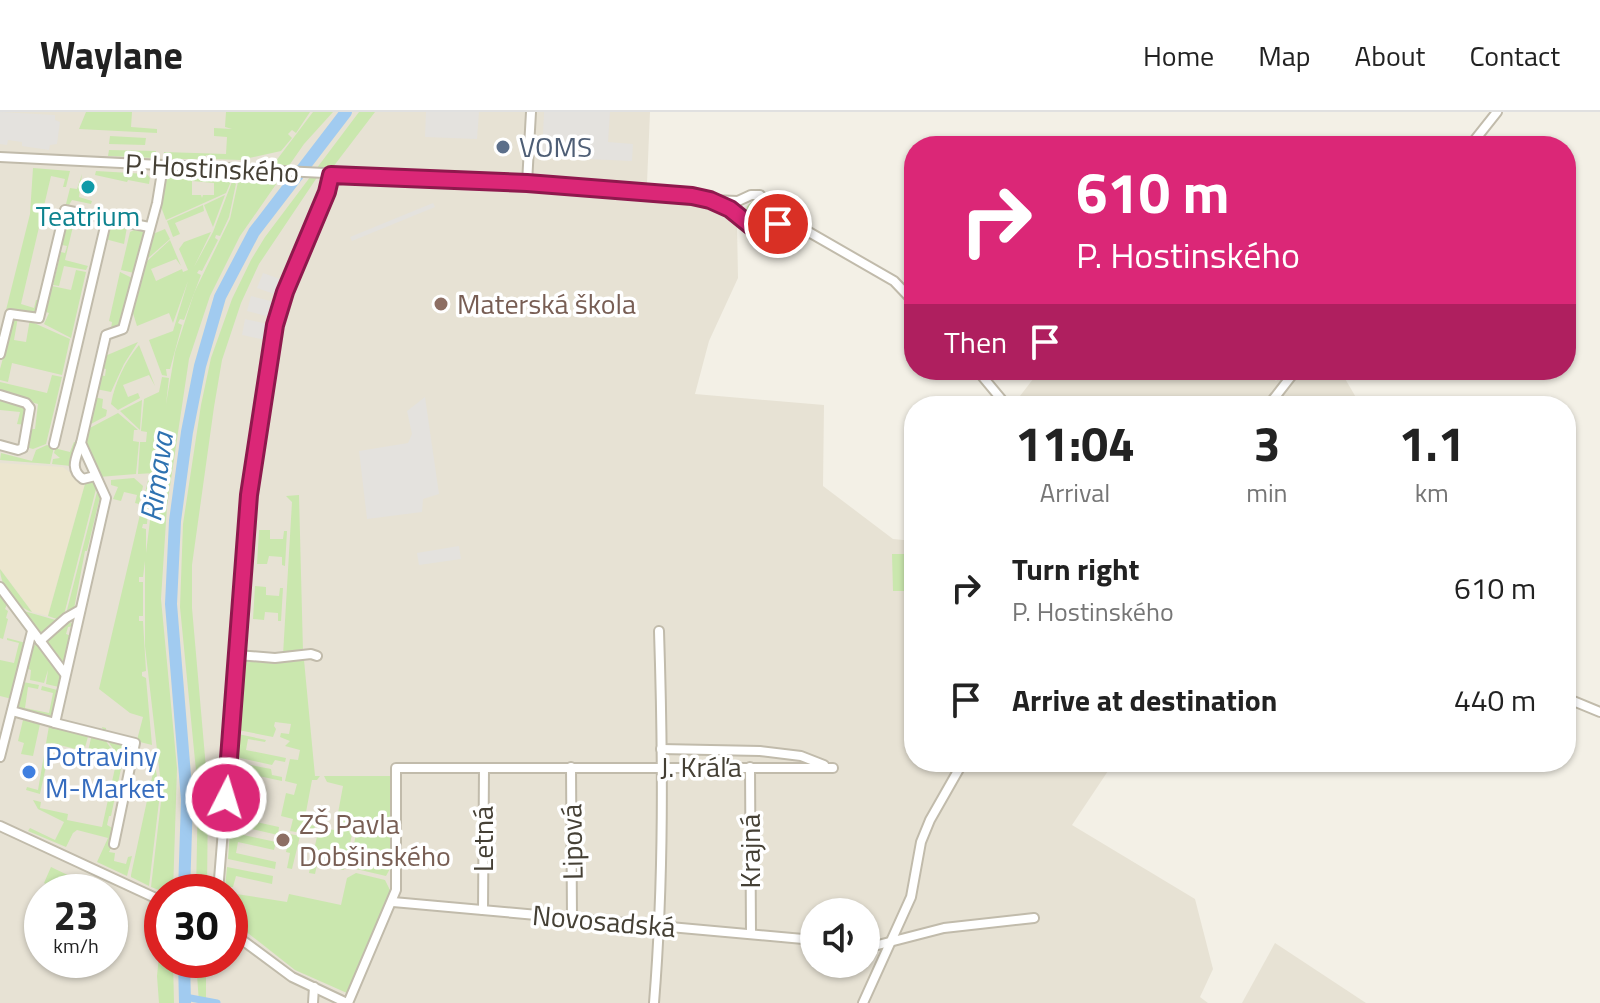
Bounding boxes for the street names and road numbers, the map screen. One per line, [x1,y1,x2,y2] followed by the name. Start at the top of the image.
[124,141,300,194] street label: P. Hostinského
[660,745,742,788] street label: J. Kráľa
[549,804,594,880] street label: Lipová
[461,806,504,872] street label: Letná
[728,814,771,888] street label: Krajná
[531,893,677,948] street label: Novosadská

